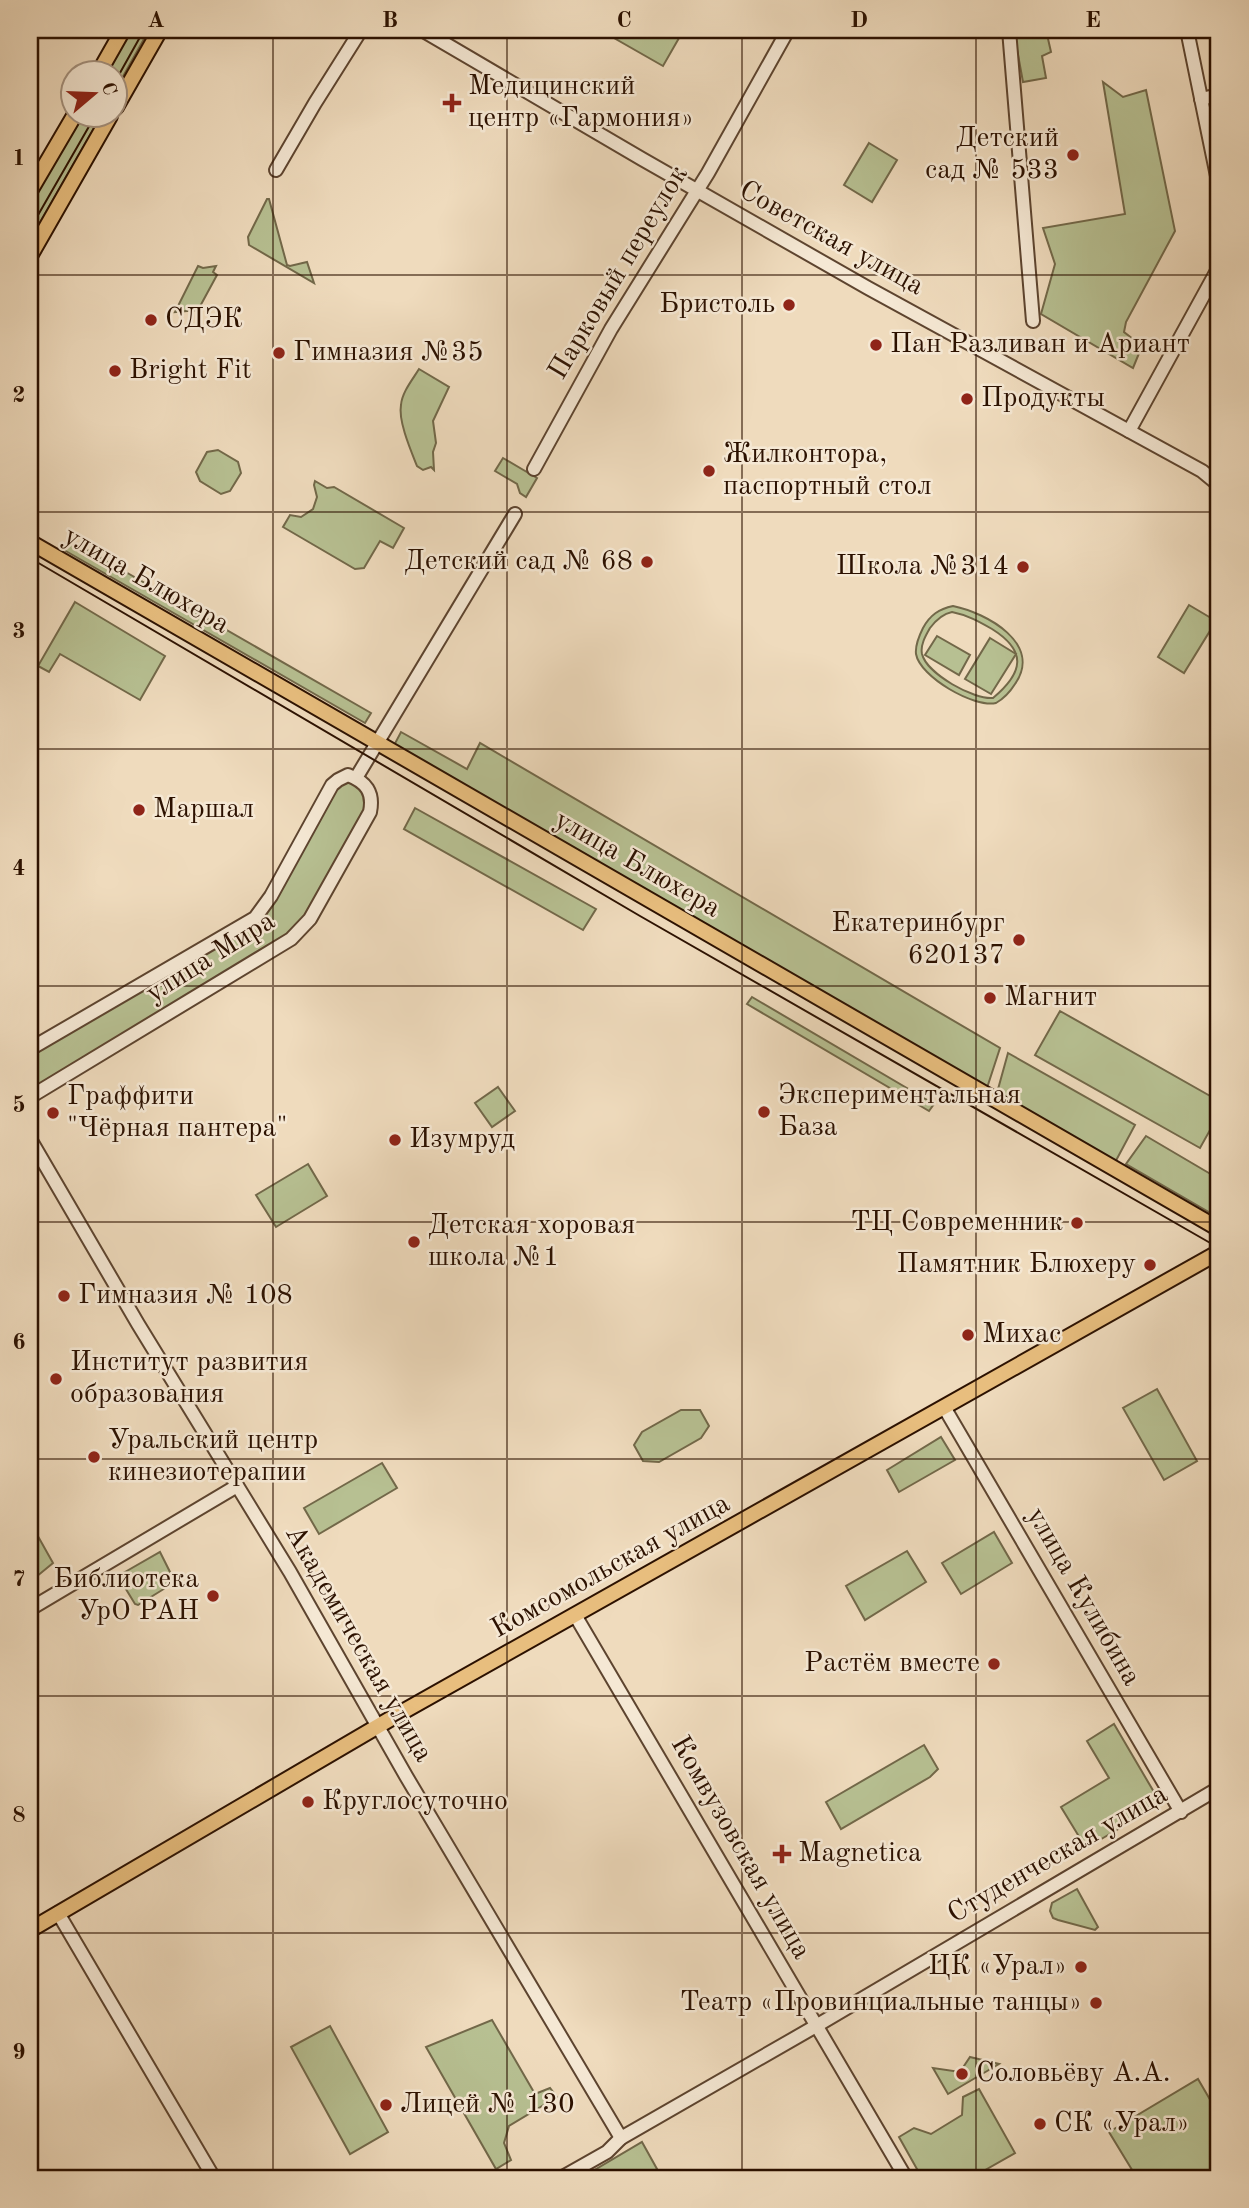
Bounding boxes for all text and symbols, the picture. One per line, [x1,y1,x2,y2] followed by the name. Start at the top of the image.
[147,9,165,32] text: A
[382,9,398,32] text: B
[616,9,632,32] text: C
[850,9,868,32] text: D
[1085,9,1101,32] text: E
[60,60,130,130] north arrow
[468,73,694,133] place label: Медицинский центр «Гармония»
[97,80,119,98] text: С
[442,93,462,113] marker: Медицинский центр «Гармония»
[925,125,1059,185] place label: Детский сад № 533
[12,147,26,170] text: 1
[1065,147,1081,163] marker: Детский сад № 533
[544,161,694,385] street label: Парковый переулок
[734,177,928,301] street label: Советская улица
[659,291,775,319] place label: Бристоль
[781,297,797,313] marker: Бристоль
[165,306,243,334] place label: СДЭК
[143,312,159,328] marker: СДЭК
[890,331,1190,359] place label: Пан Разливан и Ариант
[868,337,884,353] marker: Пан Разливан и Ариант
[293,339,484,367] place label: Гимназия №35
[271,345,287,361] marker: Гимназия №35
[129,357,252,385] place label: Bright Fit
[107,363,123,379] marker: Bright Fit
[12,384,26,407] text: 2
[981,385,1105,413] place label: Продукты
[959,391,975,407] marker: Продукты
[723,441,932,501] place label: Жилконтора, паспортный стол
[701,463,717,479] marker: Жилконтора, паспортный стол
[58,522,234,640] street label: улица Блюхера
[404,548,633,576] place label: Детский сад № 68
[836,553,1009,581] place label: Школа №314
[639,554,655,570] marker: Детский сад № 68
[1015,559,1031,575] marker: Школа №314
[12,620,26,643] text: 3
[153,796,254,824] place label: Маршал
[131,802,147,818] marker: Маршал
[549,806,725,924] street label: улица Блюхера
[12,857,26,880] text: 4
[142,907,281,1009] street label: улица Мира
[831,910,1005,970] place label: Екатеринбург 620137
[1011,932,1027,948] marker: Екатеринбург 620137
[1004,984,1097,1012] place label: Магнит
[982,990,998,1006] marker: Магнит
[778,1082,1021,1142] place label: Экспериментальная База
[67,1083,287,1143] place label: Граффити "Чёрная пантера"
[12,1094,26,1117] text: 5
[756,1104,772,1120] marker: Экспериментальная База
[45,1105,61,1121] marker: Граффити "Чёрная пантера"
[409,1126,515,1154] place label: Изумруд
[387,1132,403,1148] marker: Изумруд
[850,1209,1063,1237] place label: ТЦ Современник
[428,1212,635,1272] place label: Детская хоровая школа №1
[1069,1215,1085,1231] marker: ТЦ Современник
[406,1234,422,1250] marker: Детская хоровая школа №1
[897,1251,1136,1279] place label: Памятник Блюхеру
[1142,1257,1158,1273] marker: Памятник Блюхеру
[78,1282,293,1310] place label: Гимназия № 108
[56,1288,72,1304] marker: Гимназия № 108
[982,1321,1061,1349] place label: Михас
[960,1327,976,1343] marker: Михас
[12,1331,26,1354] text: 6
[70,1349,308,1409] place label: Институт развития образования
[48,1371,64,1387] marker: Институт развития образования
[108,1427,318,1487] place label: Уральский центр кинезиотерапии
[86,1449,102,1465] marker: Уральский центр кинезиотерапии
[487,1490,735,1644] street label: Комсомольская улица
[1021,1503,1145,1691] street label: улица Кулибина
[279,1521,437,1767] street label: Академическая улица
[53,1566,199,1626] place label: Библиотека УрО РАН
[12,1568,26,1591] text: 7
[205,1588,221,1604] marker: Библиотека УрО РАН
[804,1650,980,1678] place label: Растём вместе
[986,1656,1002,1672] marker: Растём вместе
[665,1732,815,1964] street label: Комвузовская улица
[943,1781,1173,1929] street label: Студенческая улица
[322,1788,508,1816] place label: Круглосуточно
[300,1794,316,1810] marker: Круглосуточно
[12,1804,26,1827] text: 8
[798,1840,922,1868] place label: Magnetica
[772,1844,792,1864] marker: Magnetica
[928,1953,1067,1981] place label: ЦК «Урал»
[1073,1959,1089,1975] marker: ЦК «Урал»
[680,1989,1082,2017] place label: Театр «Провинциальные танцы»
[1088,1995,1104,2011] marker: Театр «Провинциальные танцы»
[12,2041,26,2064] text: 9
[976,2060,1171,2088] place label: Соловьёву А.А.
[954,2066,970,2082] marker: Соловьёву А.А.
[400,2091,574,2119] place label: Лицей № 130
[378,2097,394,2113] marker: Лицей № 130
[1054,2110,1189,2138] place label: СК «Урал»
[1032,2116,1048,2132] marker: СК «Урал»

